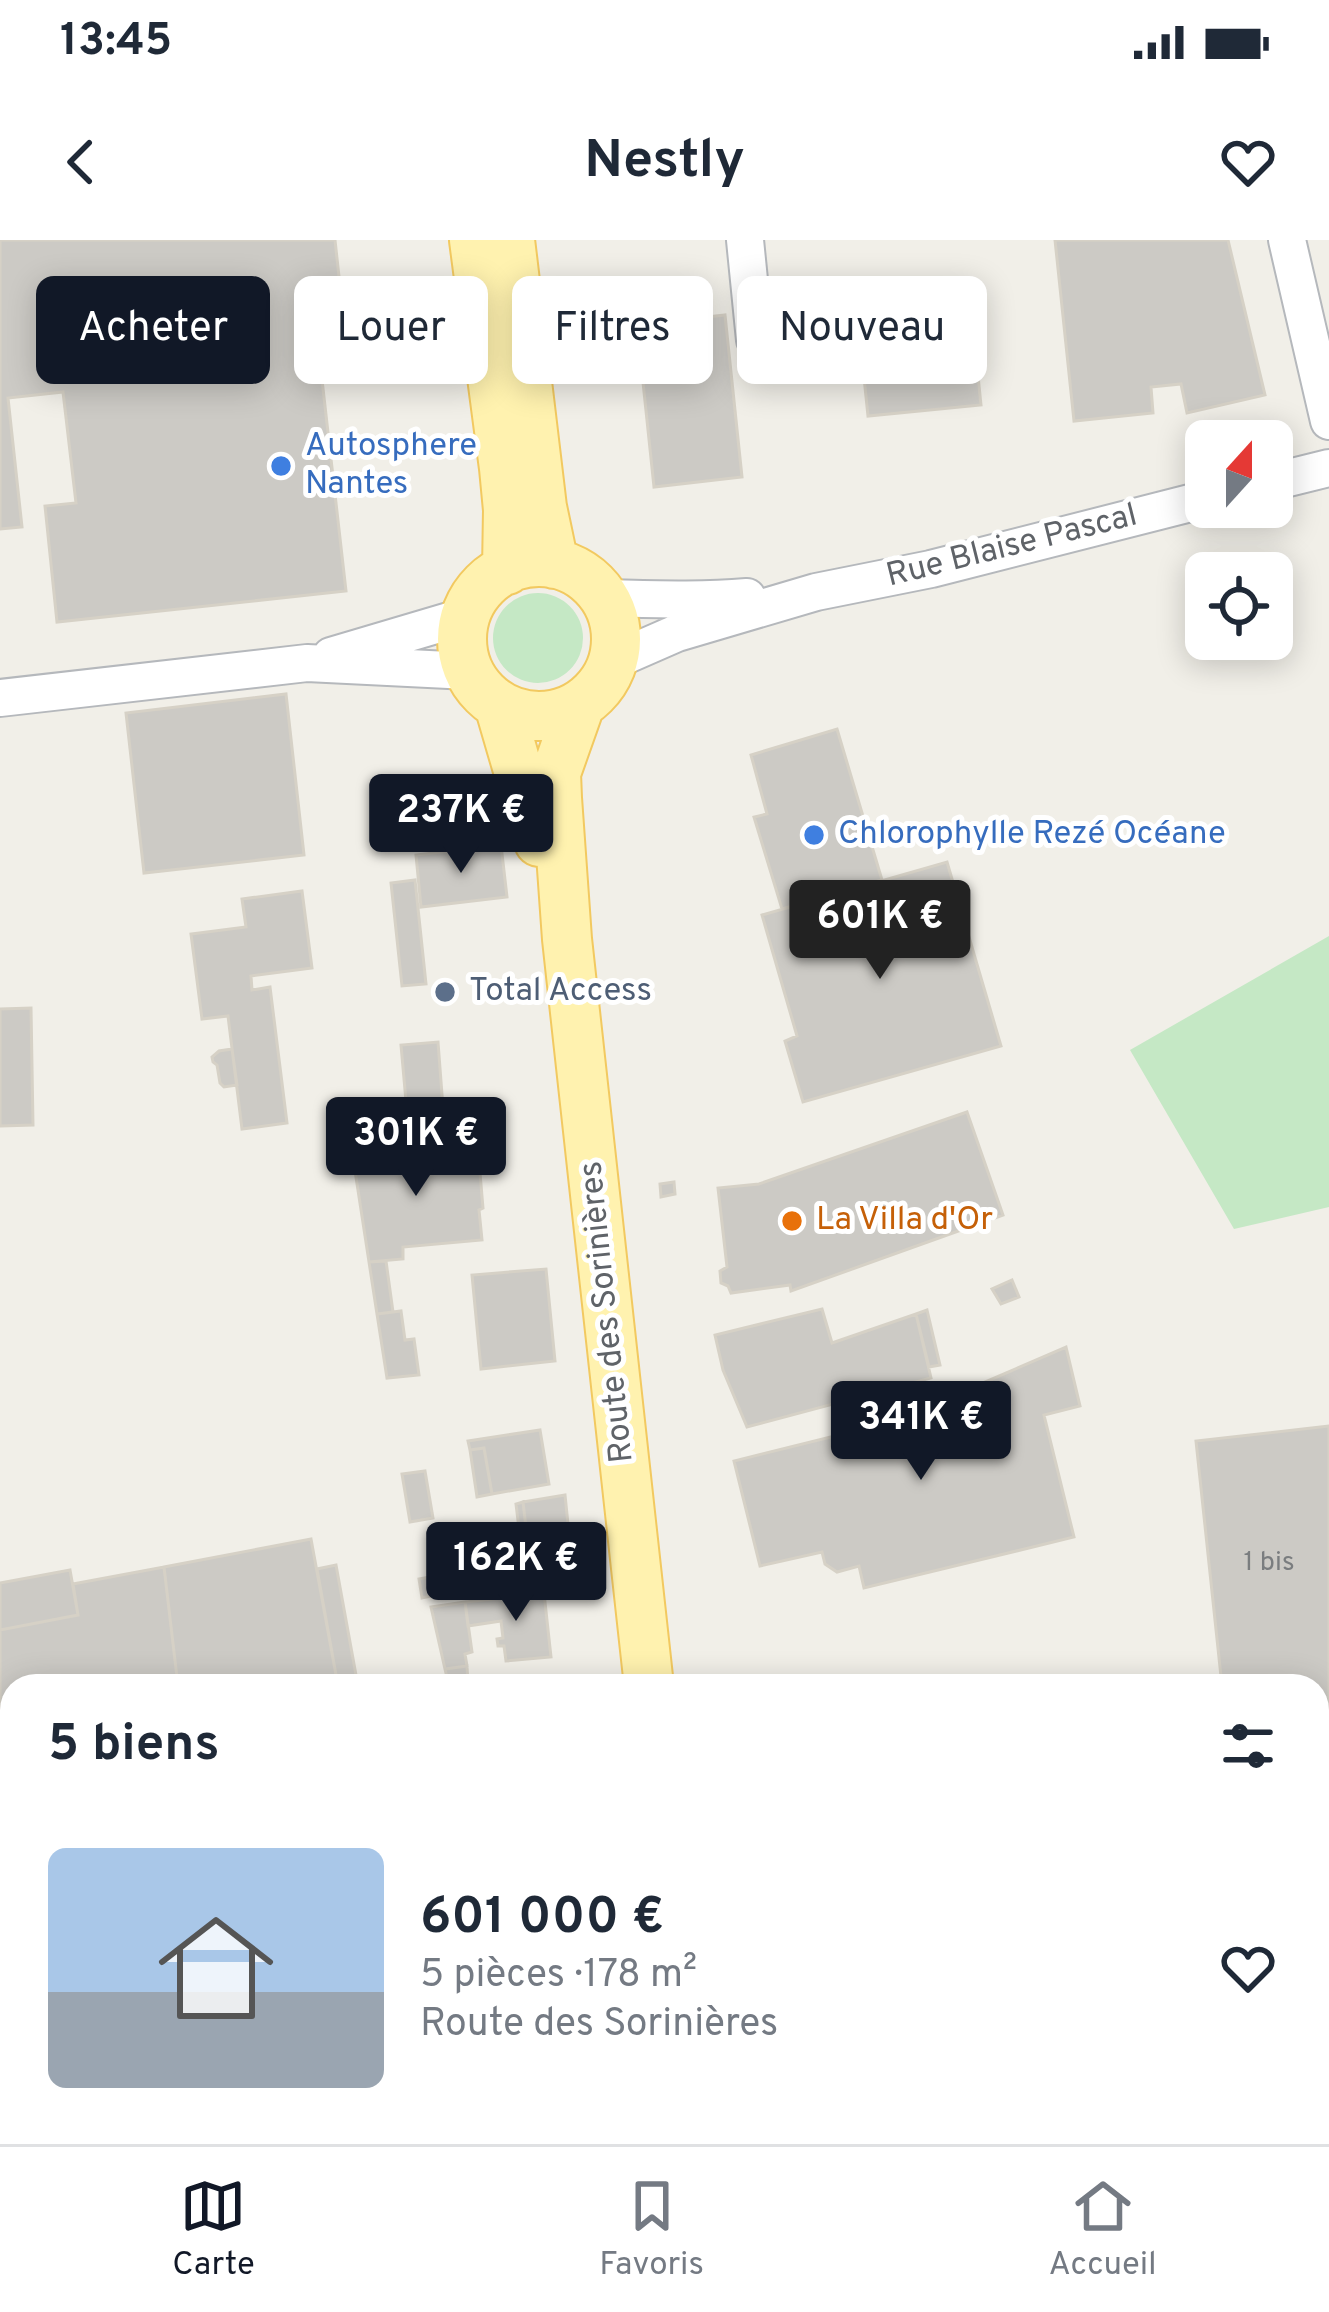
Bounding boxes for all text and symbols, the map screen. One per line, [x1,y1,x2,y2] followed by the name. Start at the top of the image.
[60,14,172,71] text: 13:45
[584,128,745,197] text: Nestly
[48,129,114,195] icon: back
[1215,129,1281,195] icon: heart
[36,276,270,384] chip: Acheter
[294,276,488,384] chip: Louer
[512,276,713,384] chip: Filtres
[737,276,987,384] chip: Nouveau
[1185,420,1293,528] north arrow
[1185,420,1293,660] map controls
[305,426,477,506] place label: Autosphere Nantes
[268,453,294,479] marker: Autosphere Nantes
[882,496,1142,598] street label: Rue Blaise Pascal
[1185,552,1293,660] button: locate
[363,774,559,876] pin: 237K €
[396,788,526,837] text: 237K €
[838,814,1226,856] place label: Chlorophylle Rezé Océane
[801,822,827,848] marker: Chlorophylle Rezé Océane
[782,880,978,982] pin: 601K €
[816,894,944,943] text: 601K €
[469,971,652,1013] place label: Total Access
[432,979,458,1005] marker: Total Access
[318,1097,514,1199] pin: 301K €
[353,1111,479,1160] text: 301K €
[571,1159,645,1465] street label: Route des Sorinières
[816,1200,993,1242] place label: La Villa d'Or
[779,1208,805,1234] marker: La Villa d'Or
[823,1381,1019,1483] pin: 341K €
[858,1395,984,1444] text: 341K €
[418,1522,614,1624] pin: 162K €
[453,1536,579,1585] text: 162K €
[1243,1546,1295,1580] house number: 1 bis
[1215,1713,1281,1779] icon: filters
[48,1714,220,1779] text: 5 biens
[420,1887,664,1952] text: 601 000 €
[144,1896,288,2040] icon: home
[1215,1935,1281,2001] icon: heart
[420,1952,697,2001] text: 5 pièces · 178 m²
[420,2001,778,2050] text: Route des Sorinières
[172,2173,255,2287] tab: Carte
[599,2173,704,2287] tab: Favoris
[1049,2173,1157,2287] tab: Accueil

